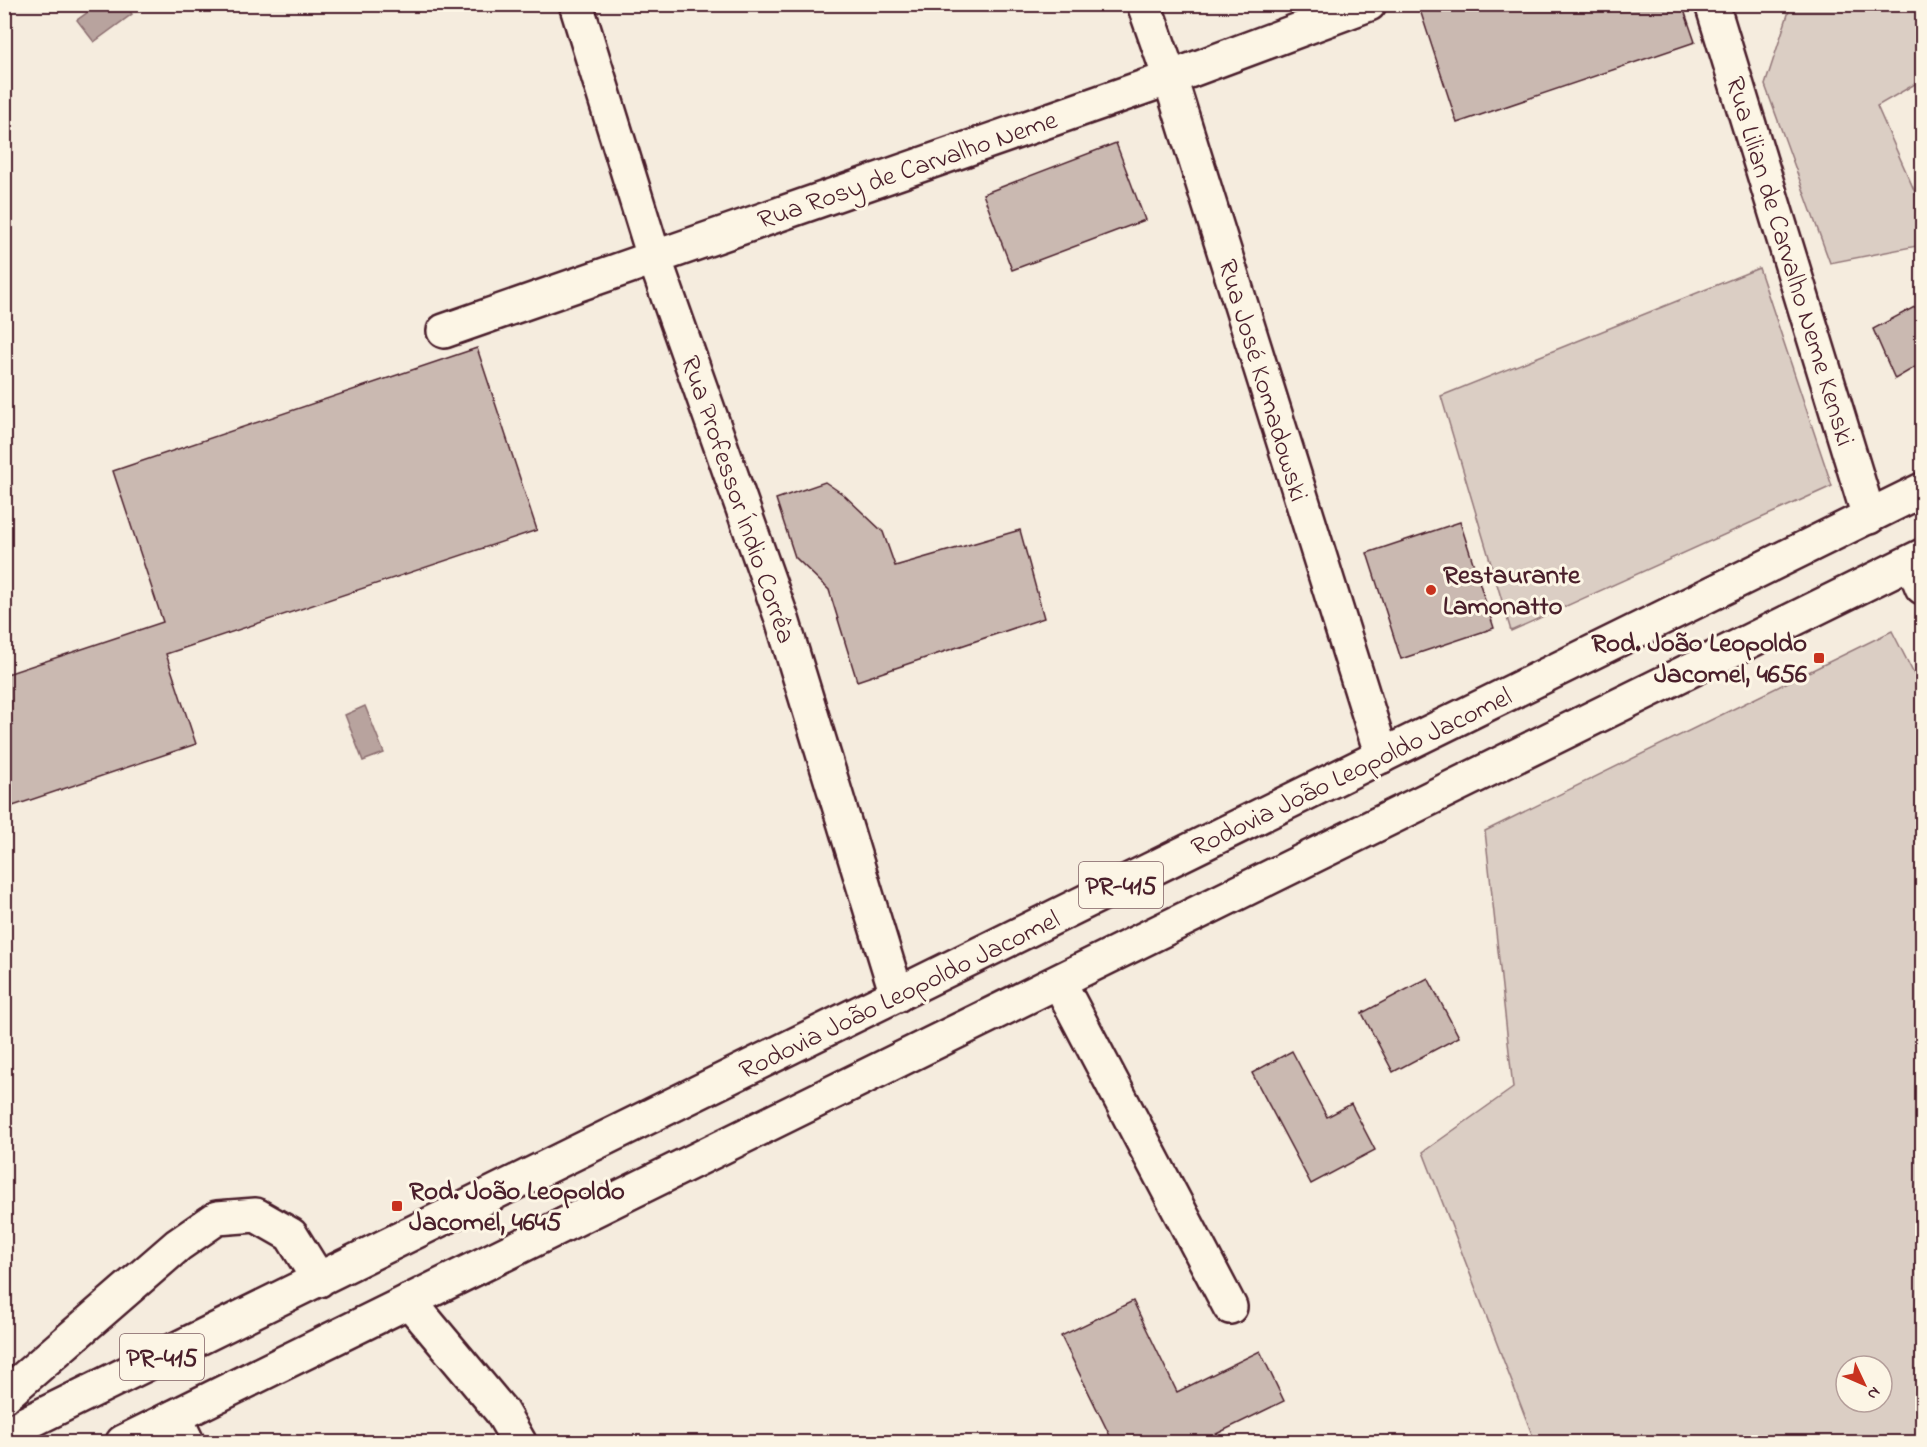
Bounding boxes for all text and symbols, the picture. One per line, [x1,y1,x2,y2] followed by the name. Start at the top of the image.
[1714,72,1863,451] street label: Rua Lilian de Carvalho Neme Kenski
[753,101,1064,241] street label: Rua Rosy de Carvalho Neme
[1206,255,1317,507] street label: Rua José Komadowski
[669,351,804,649] street label: Rua Professor Índio Corrêa
[1443,557,1581,627] place label: Restaurante Lamonatto
[1424,583,1438,597] marker: Restaurante Lamonatto
[1591,625,1807,695] place label: Rod. João Leopoldo Jacomel, 4656
[1812,651,1826,665] marker: Rod. João Leopoldo Jacomel, 4656
[1185,678,1519,868] street label: Rodovia João Leopoldo Jacomel
[1079,862,1163,908] road number: PR-415
[733,901,1067,1091] street label: Rodovia João Leopoldo Jacomel
[409,1173,625,1243] place label: Rod. João Leopoldo Jacomel, 4645
[390,1199,404,1213] marker: Rod. João Leopoldo Jacomel, 4645
[120,1334,204,1380] road number: PR-415
[1834,1354,1894,1414] north arrow
[1861,1381,1886,1405] text: N

